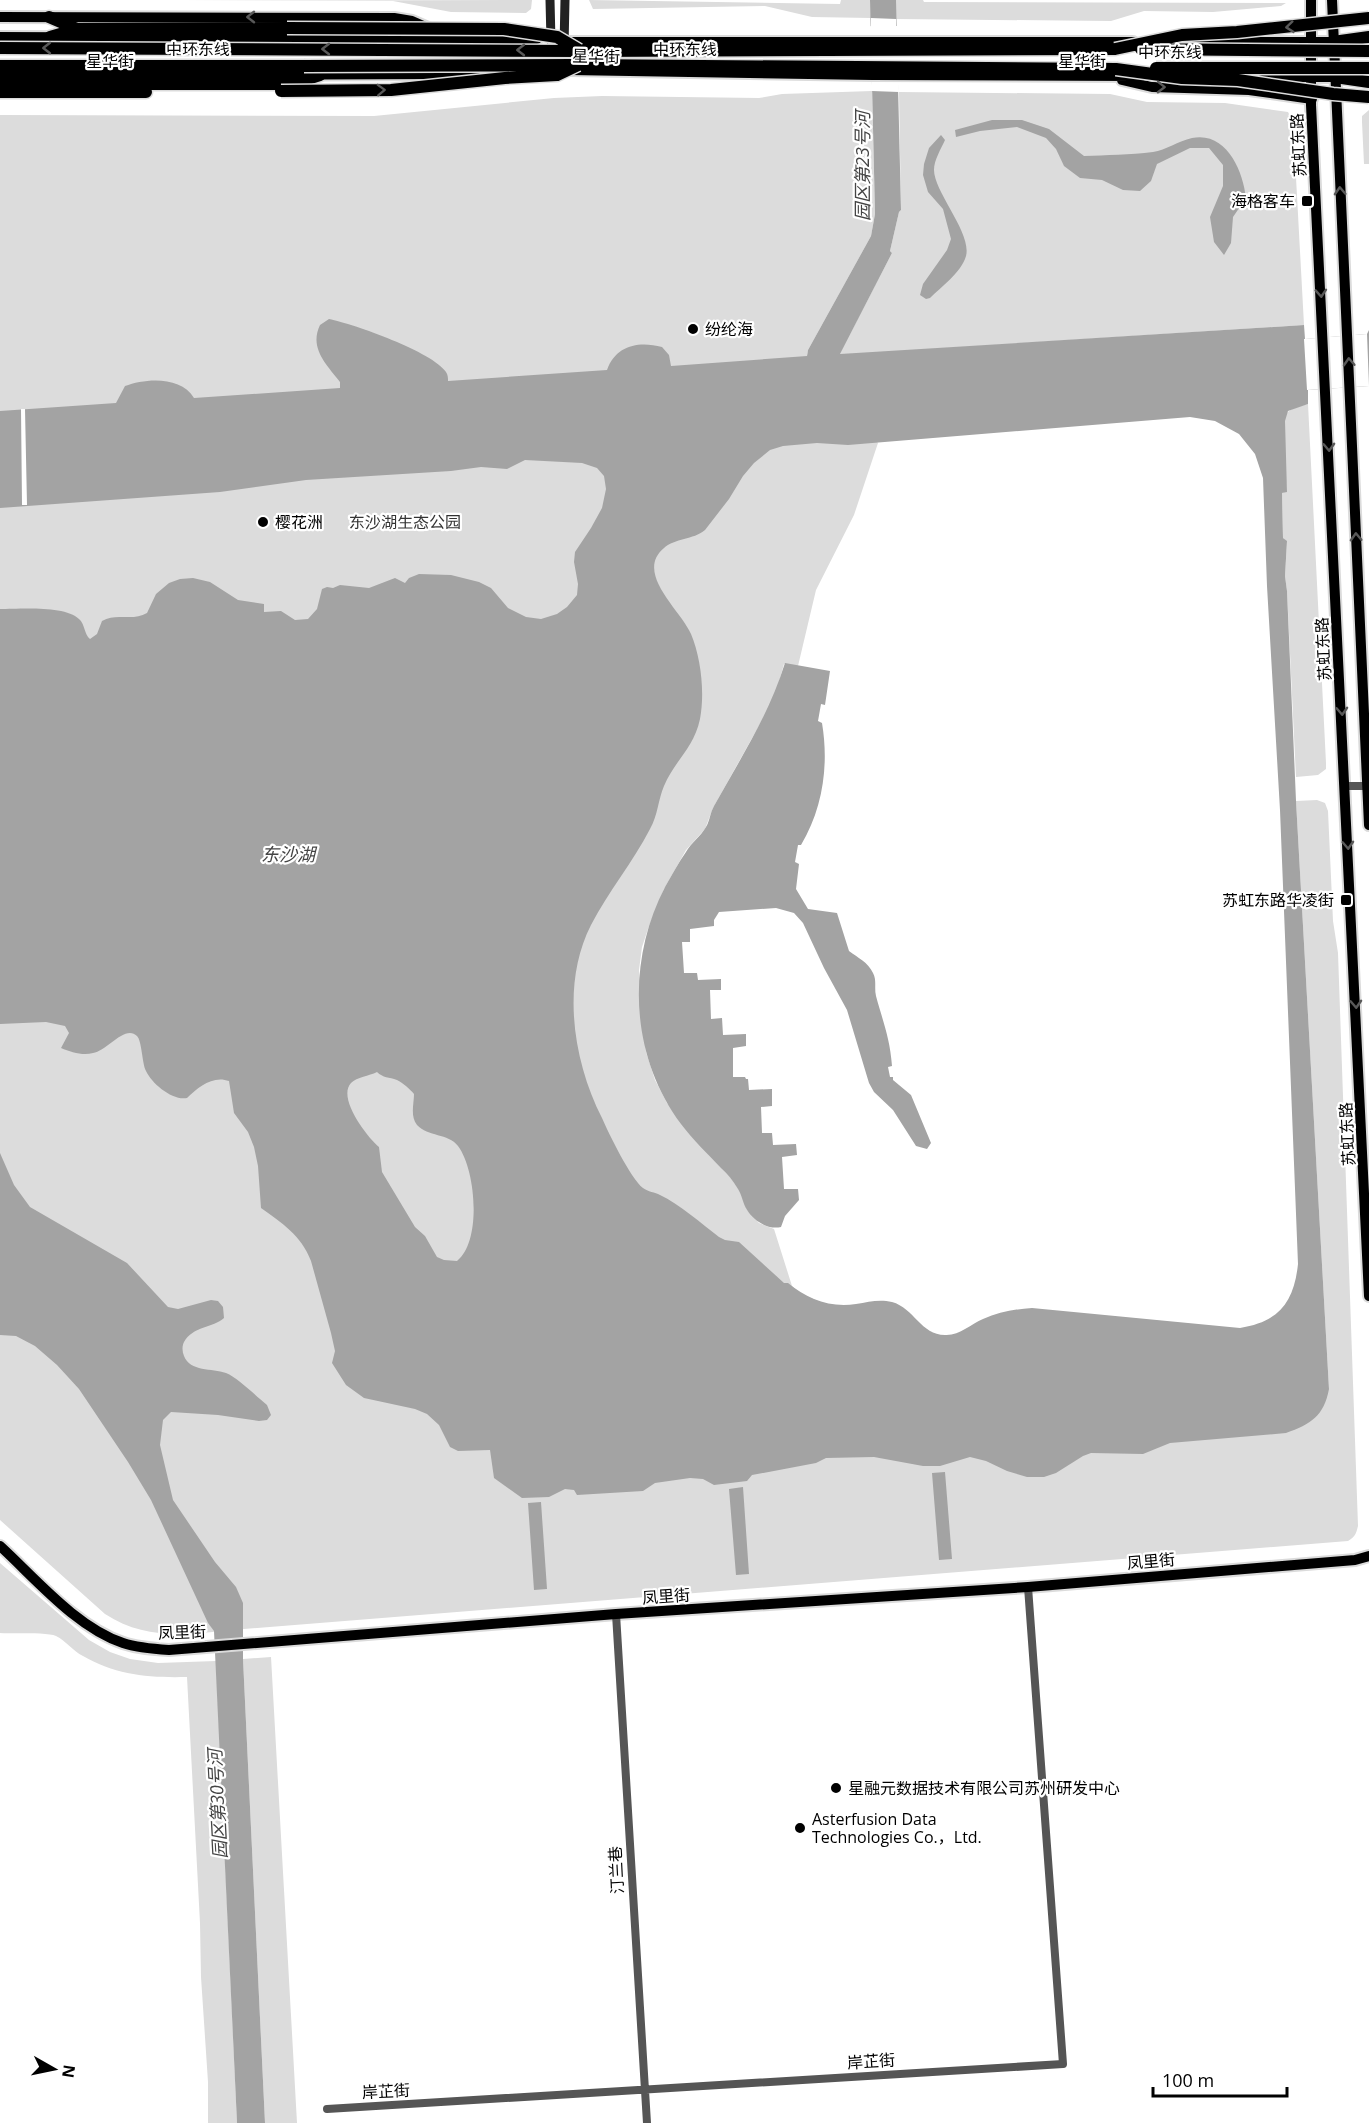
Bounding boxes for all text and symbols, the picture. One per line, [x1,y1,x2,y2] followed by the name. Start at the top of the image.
[247,11,256,23] one-way arrow
[1285,20,1295,33] one-way arrow
[166,38,230,60] street label: 中环东线
[653,38,717,60] street label: 中环东线
[1138,41,1202,63] street label: 中环东线
[43,42,52,54] one-way arrow
[322,43,331,55] one-way arrow
[517,44,526,56] one-way arrow
[572,45,620,67] street label: 星华街
[86,50,134,72] street label: 星华街
[1058,50,1106,72] street label: 星华街
[1157,81,1166,93] one-way arrow
[377,84,386,97] one-way arrow
[850,108,874,221] water label: 园区第23号河
[1285,112,1311,178] street label: 苏虹东路
[1333,187,1346,196] one-way arrow
[1231,190,1295,212] place label: 海格客车
[1300,194,1314,208] marker: 海格客车
[1314,289,1327,298] one-way arrow
[705,318,753,340] place label: 纷纶海
[686,322,700,336] marker: 纷纶海
[1342,357,1355,366] one-way arrow
[1322,443,1335,452] one-way arrow
[275,511,323,533] place label: 樱花洲
[349,511,461,533] park label: 东沙湖生态公园
[256,515,270,529] marker: 樱花洲
[1349,532,1362,541] one-way arrow
[1310,616,1336,682] street label: 苏虹东路
[1335,706,1348,715] one-way arrow
[1341,840,1354,849] one-way arrow
[261,842,318,866] water label: 东沙湖
[1222,889,1334,911] place label: 苏虹东路华凌街
[1339,893,1353,907] marker: 苏虹东路华凌街
[1349,999,1362,1008] one-way arrow
[1334,1101,1360,1167] street label: 苏虹东路
[1126,1548,1176,1574] street label: 凤里街
[641,1583,691,1609] street label: 凤里街
[158,1620,206,1644] street label: 凤里街
[202,1746,232,1859] water label: 园区第30号河
[848,1777,1120,1799] place label: 星融元数据技术有限公司苏州研发中心
[829,1781,843,1795] marker: 星融元数据技术有限公司苏州研发中心
[812,1808,982,1848] place label: Asterfusion Data Technologies Co.，Ltd.
[793,1821,807,1835] marker: Asterfusion Data Technologies Co.，Ltd.
[604,1845,628,1895] street label: 汀兰巷
[24,2039,84,2099] north arrow
[846,2048,896,2074] street label: 岸芷街
[1153,2060,1286,2098] scale bar
[57,2063,81,2079] text: N
[1162,2068,1214,2092] text: 100 m
[361,2079,411,2103] street label: 岸芷街

